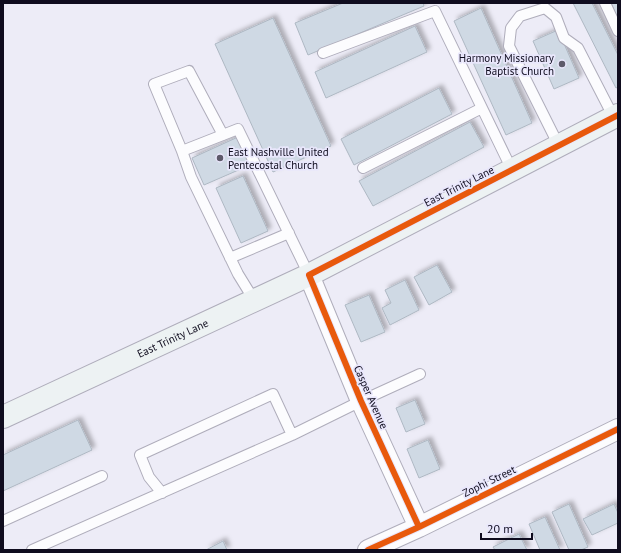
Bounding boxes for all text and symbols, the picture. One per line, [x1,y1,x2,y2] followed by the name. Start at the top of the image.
[459,51,555,78] place label: Harmony Missionary Baptist Church
[557,59,567,69] marker: Harmony Missionary Baptist Church
[228,145,329,172] place label: East Nashville United Pentecostal Church
[215,153,225,163] marker: East Nashville United Pentecostal Church
[422,162,497,210] street label: East Trinity Lane
[135,316,211,361] street label: East Trinity Lane
[351,363,391,431] street label: Casper Avenue
[460,462,518,500] street label: Zophi Street
[481,515,532,541] scale bar
[487,521,513,536] text: 20 m

